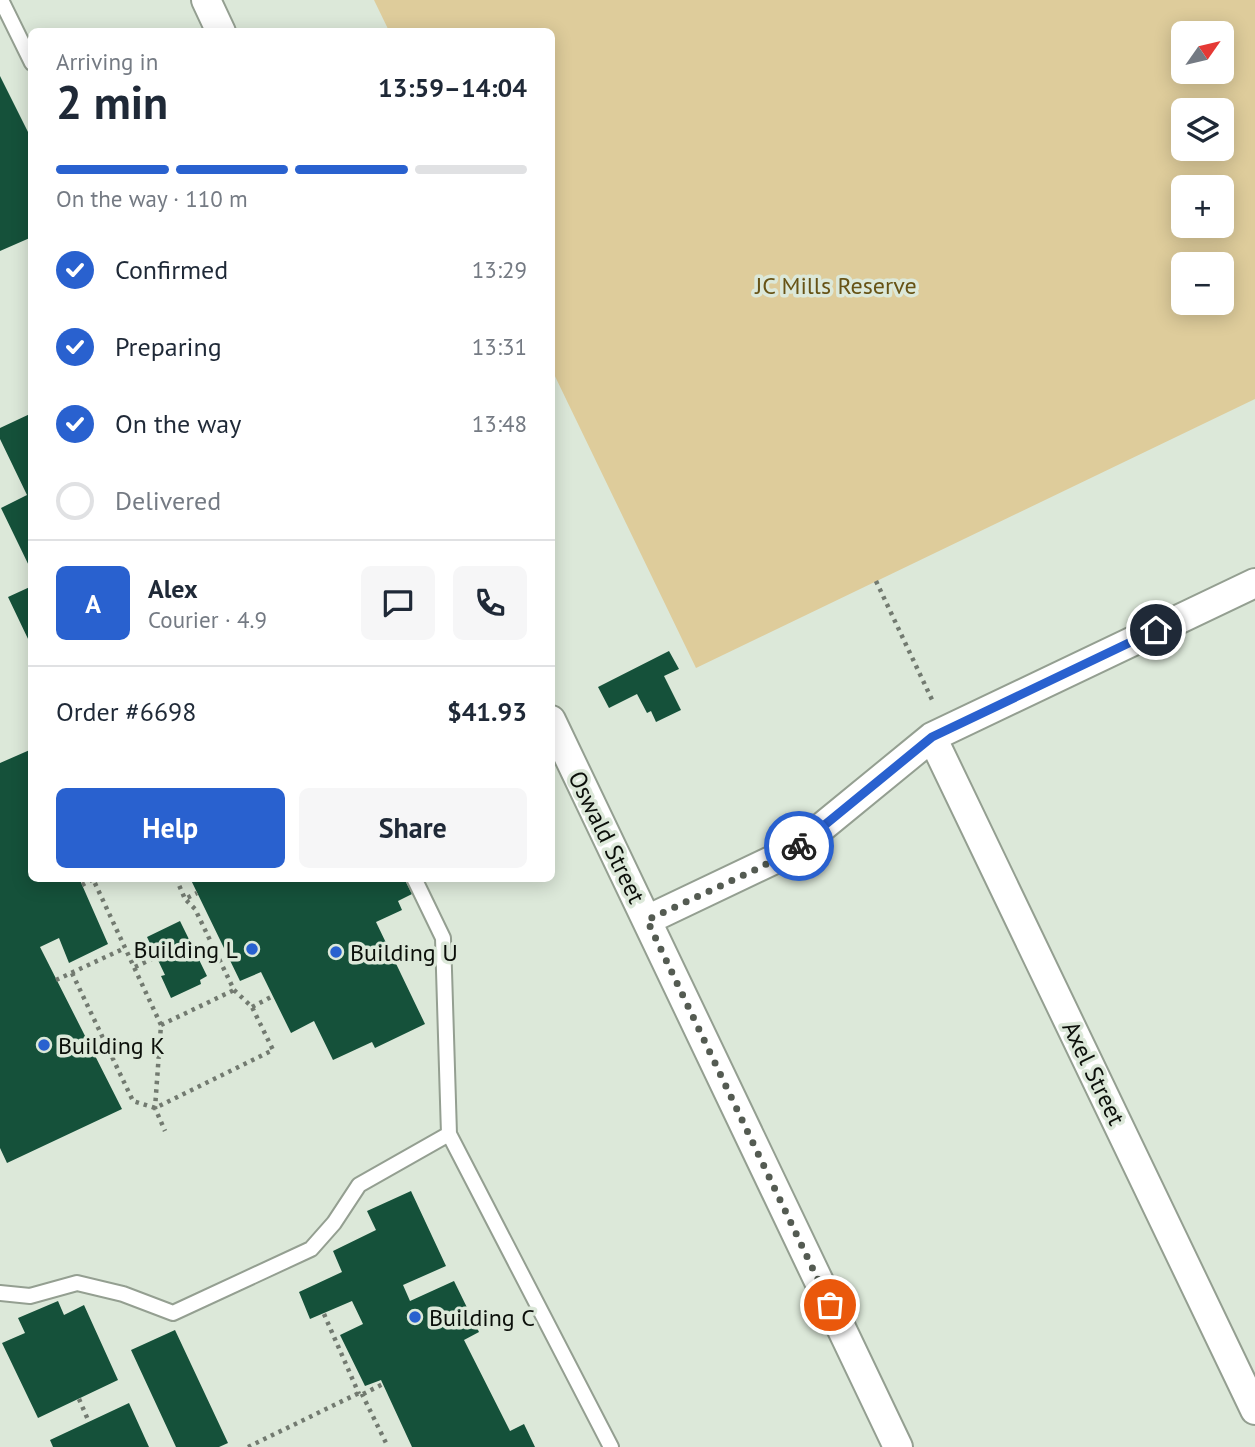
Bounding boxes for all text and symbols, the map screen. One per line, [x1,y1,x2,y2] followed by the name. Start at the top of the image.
[1171,21,1234,84] north arrow
[1171,21,1234,315] map controls
[56,47,158,76] text: Arriving in
[378,71,527,104] text: 13:59–14:04
[56,72,168,132] text: 2 min
[1171,98,1234,161] button: layers
[1171,175,1234,238] button: +
[56,184,248,213] text: On the way · 110 m
[56,251,94,289] icon: check
[1171,252,1234,315] button: −
[115,253,228,286] text: Confirmed
[472,255,527,284] text: 13:29
[754,270,917,301] park label: JC Mills Reserve
[56,328,94,366] icon: check
[115,330,222,363] text: Preparing
[472,332,527,361] text: 13:31
[56,405,94,443] icon: check
[115,407,241,440] text: On the way
[472,409,527,438] text: 13:48
[115,484,221,517] text: Delivered
[361,566,435,640] button: chat
[453,566,527,640] button: phone
[148,572,198,605] text: Alex
[85,587,101,620] text: A
[1126,600,1186,660] pin
[148,605,267,634] text: Courier · 4.9
[1137,611,1175,649] icon: home
[56,695,196,728] text: Order #6698
[447,695,527,728] text: $41.93
[562,766,652,908] street label: Oswald Street
[56,788,285,868] button: Help
[299,788,527,868] button: Share
[764,811,834,881] courier
[780,827,818,865] icon: bike
[133,934,238,965] place label: Building L
[350,937,458,968] place label: Building U
[244,941,260,957] marker: Building L
[328,944,344,960] marker: Building U
[1056,1016,1132,1130] street label: Axel Street
[58,1030,165,1061] place label: Building K
[36,1037,52,1053] marker: Building K
[800,1275,860,1335] pin
[811,1286,849,1324] icon: bag
[429,1302,535,1333] place label: Building C
[407,1309,423,1325] marker: Building C

